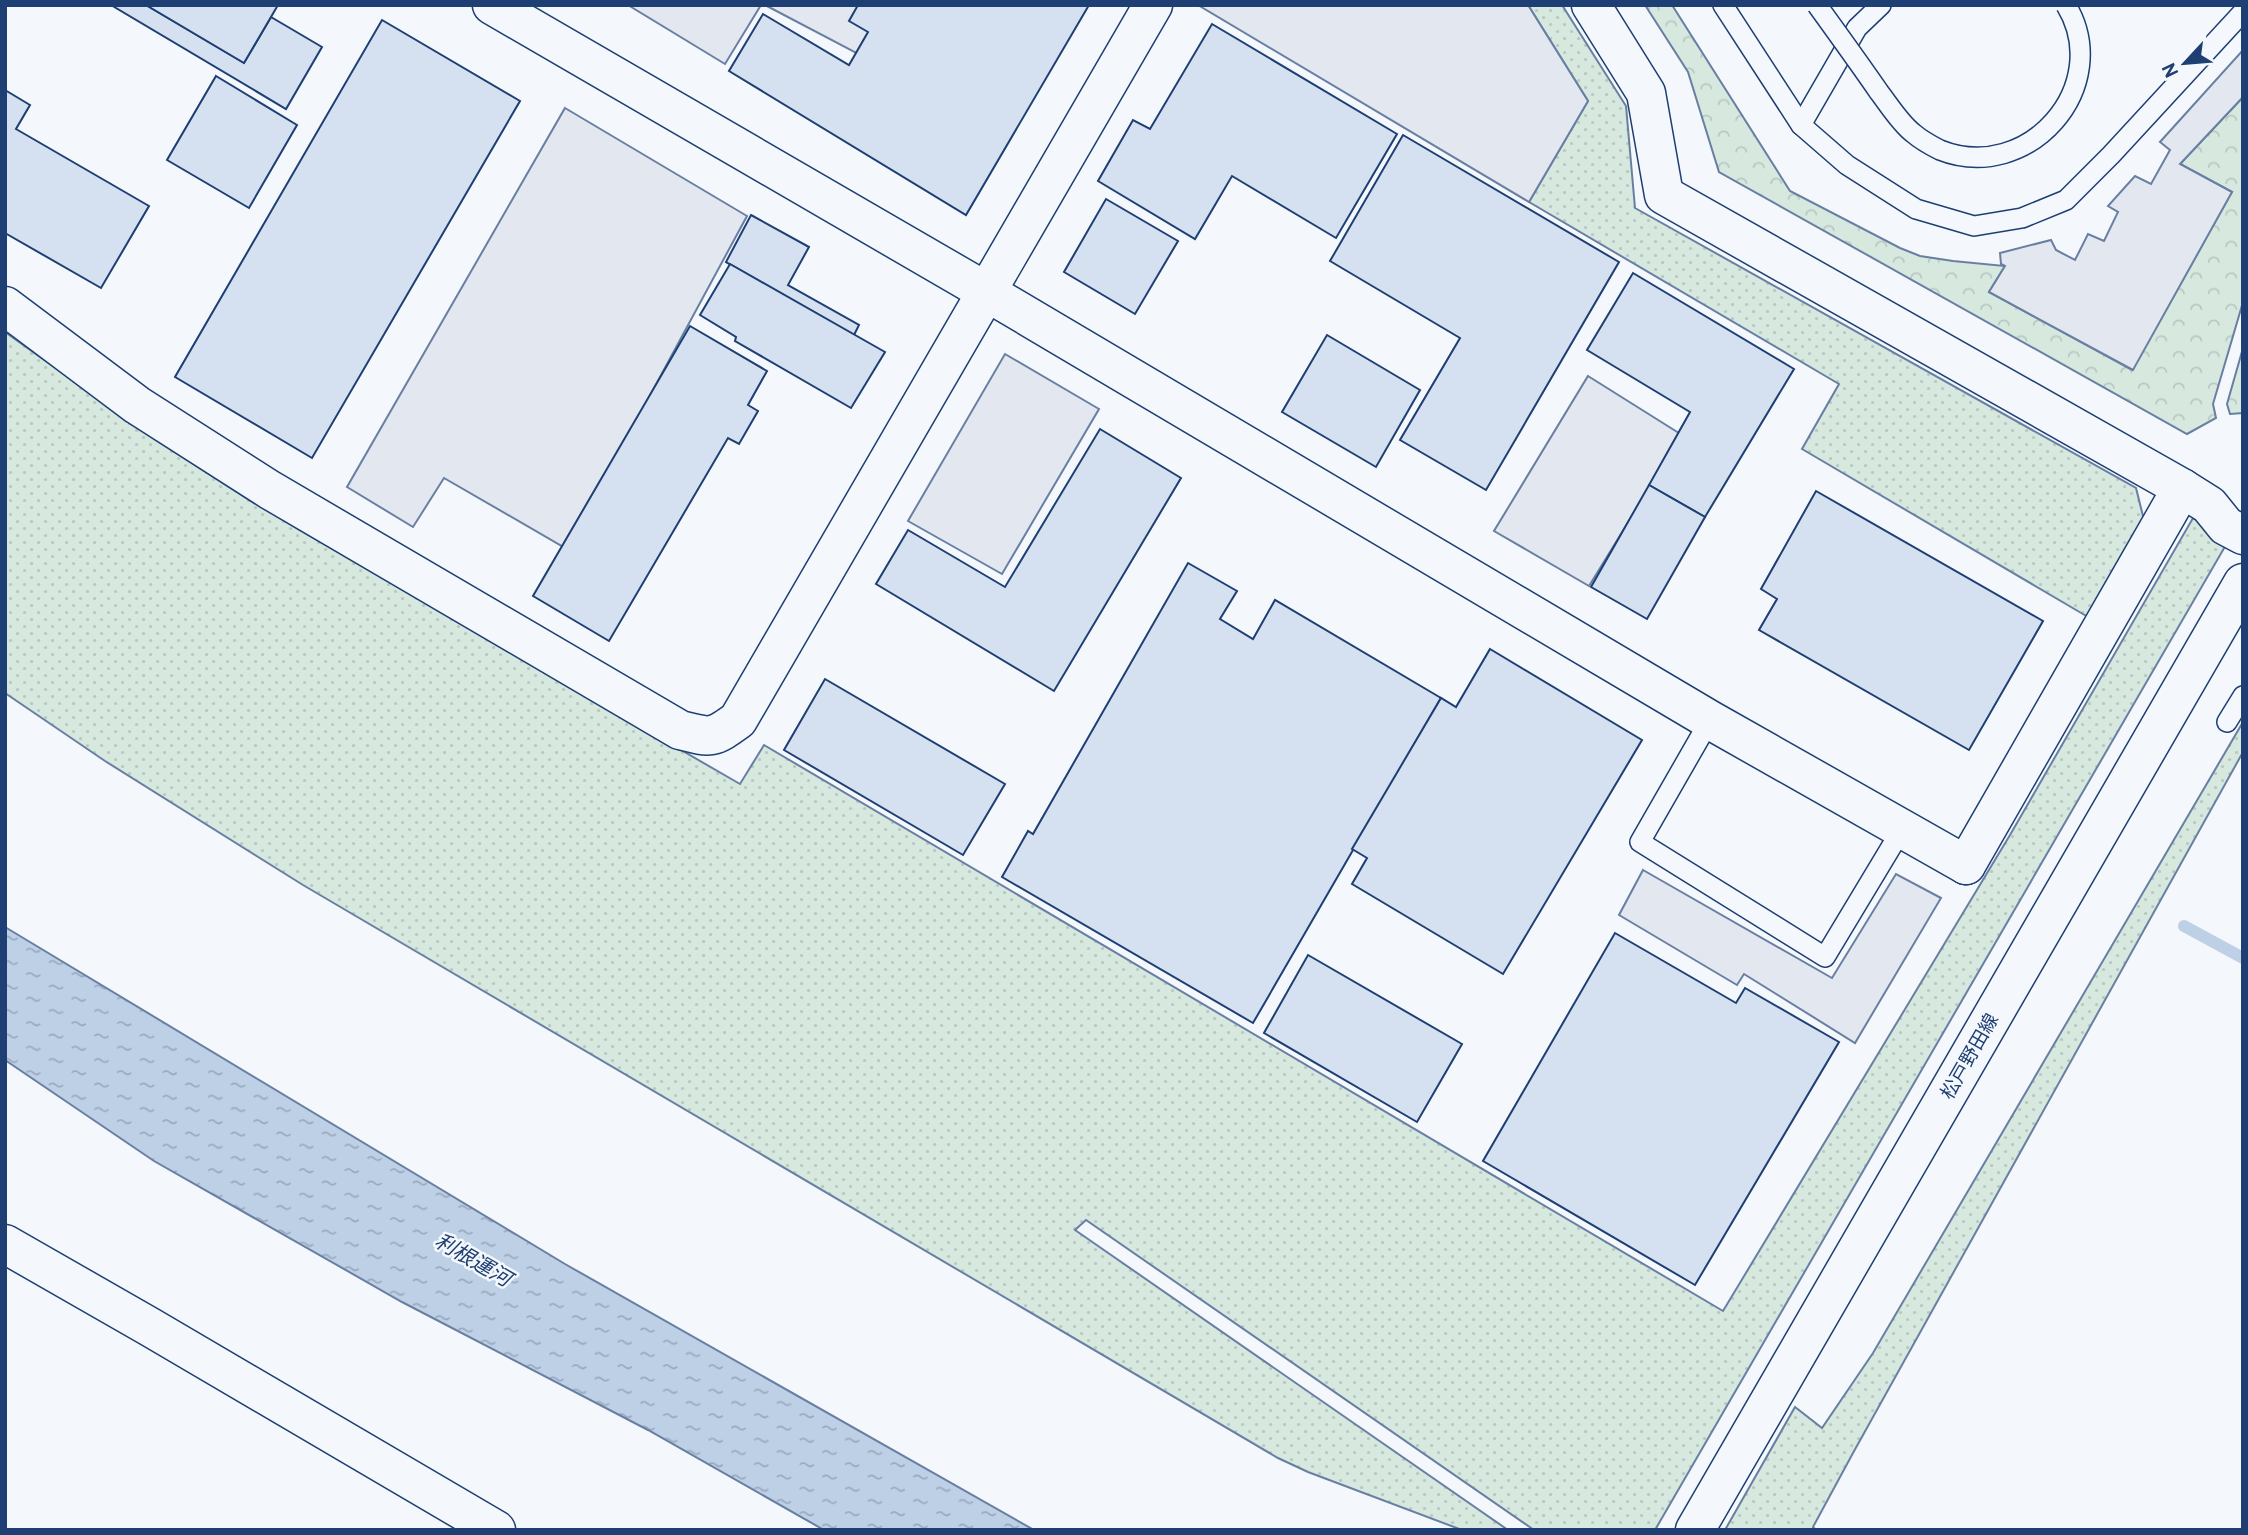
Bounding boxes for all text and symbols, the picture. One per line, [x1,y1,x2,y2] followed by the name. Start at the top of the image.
[2150,28,2220,98] north arrow
[2158,58,2185,81] text: N
[1937,1010,2005,1104] street label: 松戸野田線
[429,1229,519,1296] water label: 利根運河

